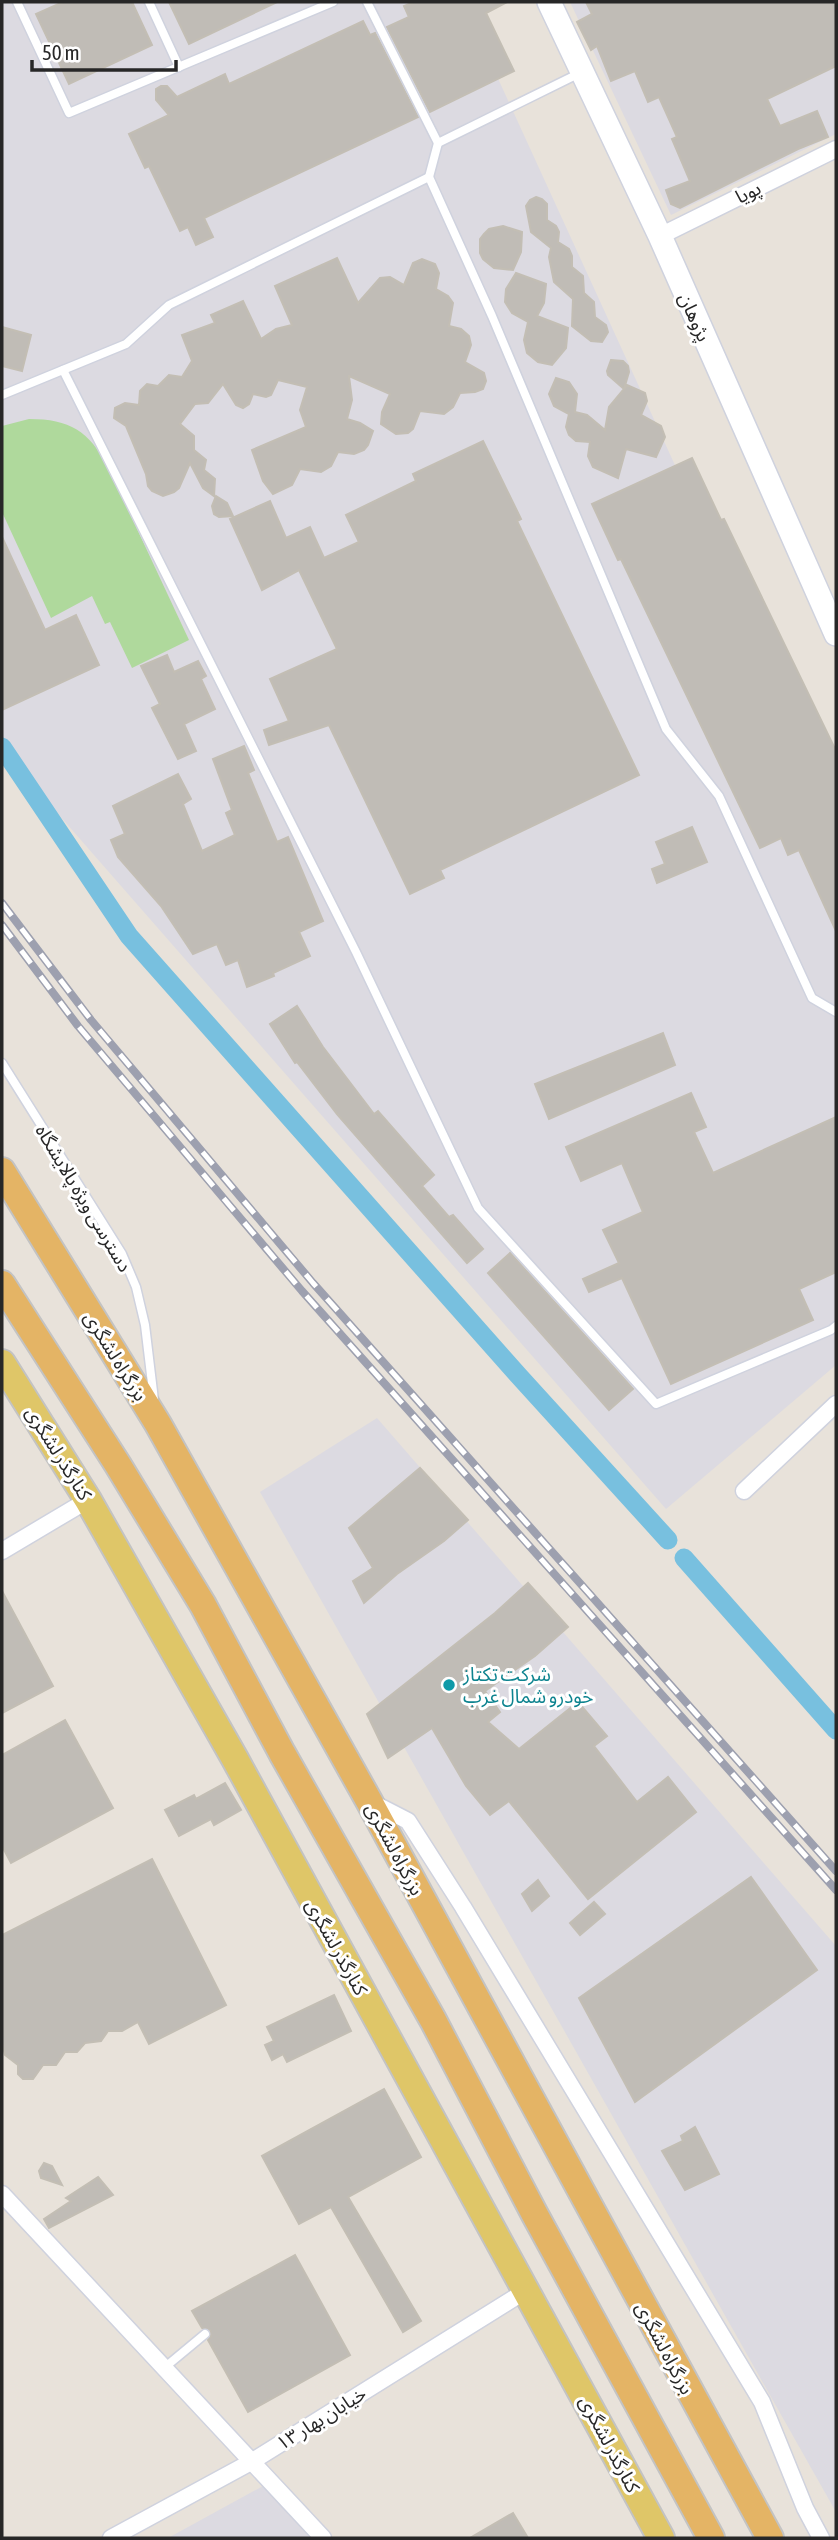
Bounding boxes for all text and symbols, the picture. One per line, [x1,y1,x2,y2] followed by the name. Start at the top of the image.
[32,28,175,72] scale bar
[42,40,80,64] text: 50 m
[732,176,765,209] street label: پویا
[673,289,715,346] street label: پژوهان
[30,1120,137,1277] street label: دسترسی ویژه پالایشگاه
[79,1307,152,1405] street label: بزرگراه لشگری
[21,1402,97,1505] street label: کنارگذر لشگری
[462,1663,593,1708] place label: شرکت تکتاز خودرو شمال غرب
[441,1677,457,1693] marker: شرکت تکتاز خودرو شمال غرب
[361,1799,428,1899] street label: بزرگراه لشگری
[301,1895,373,2000] street label: کنارگذر لشگری
[631,2298,698,2398] street label: بزرگراه لشگری
[272,2382,370,2455] street label: خیابان بهار ۱۳
[574,2392,645,2498] street label: کنارگذر لشگری

